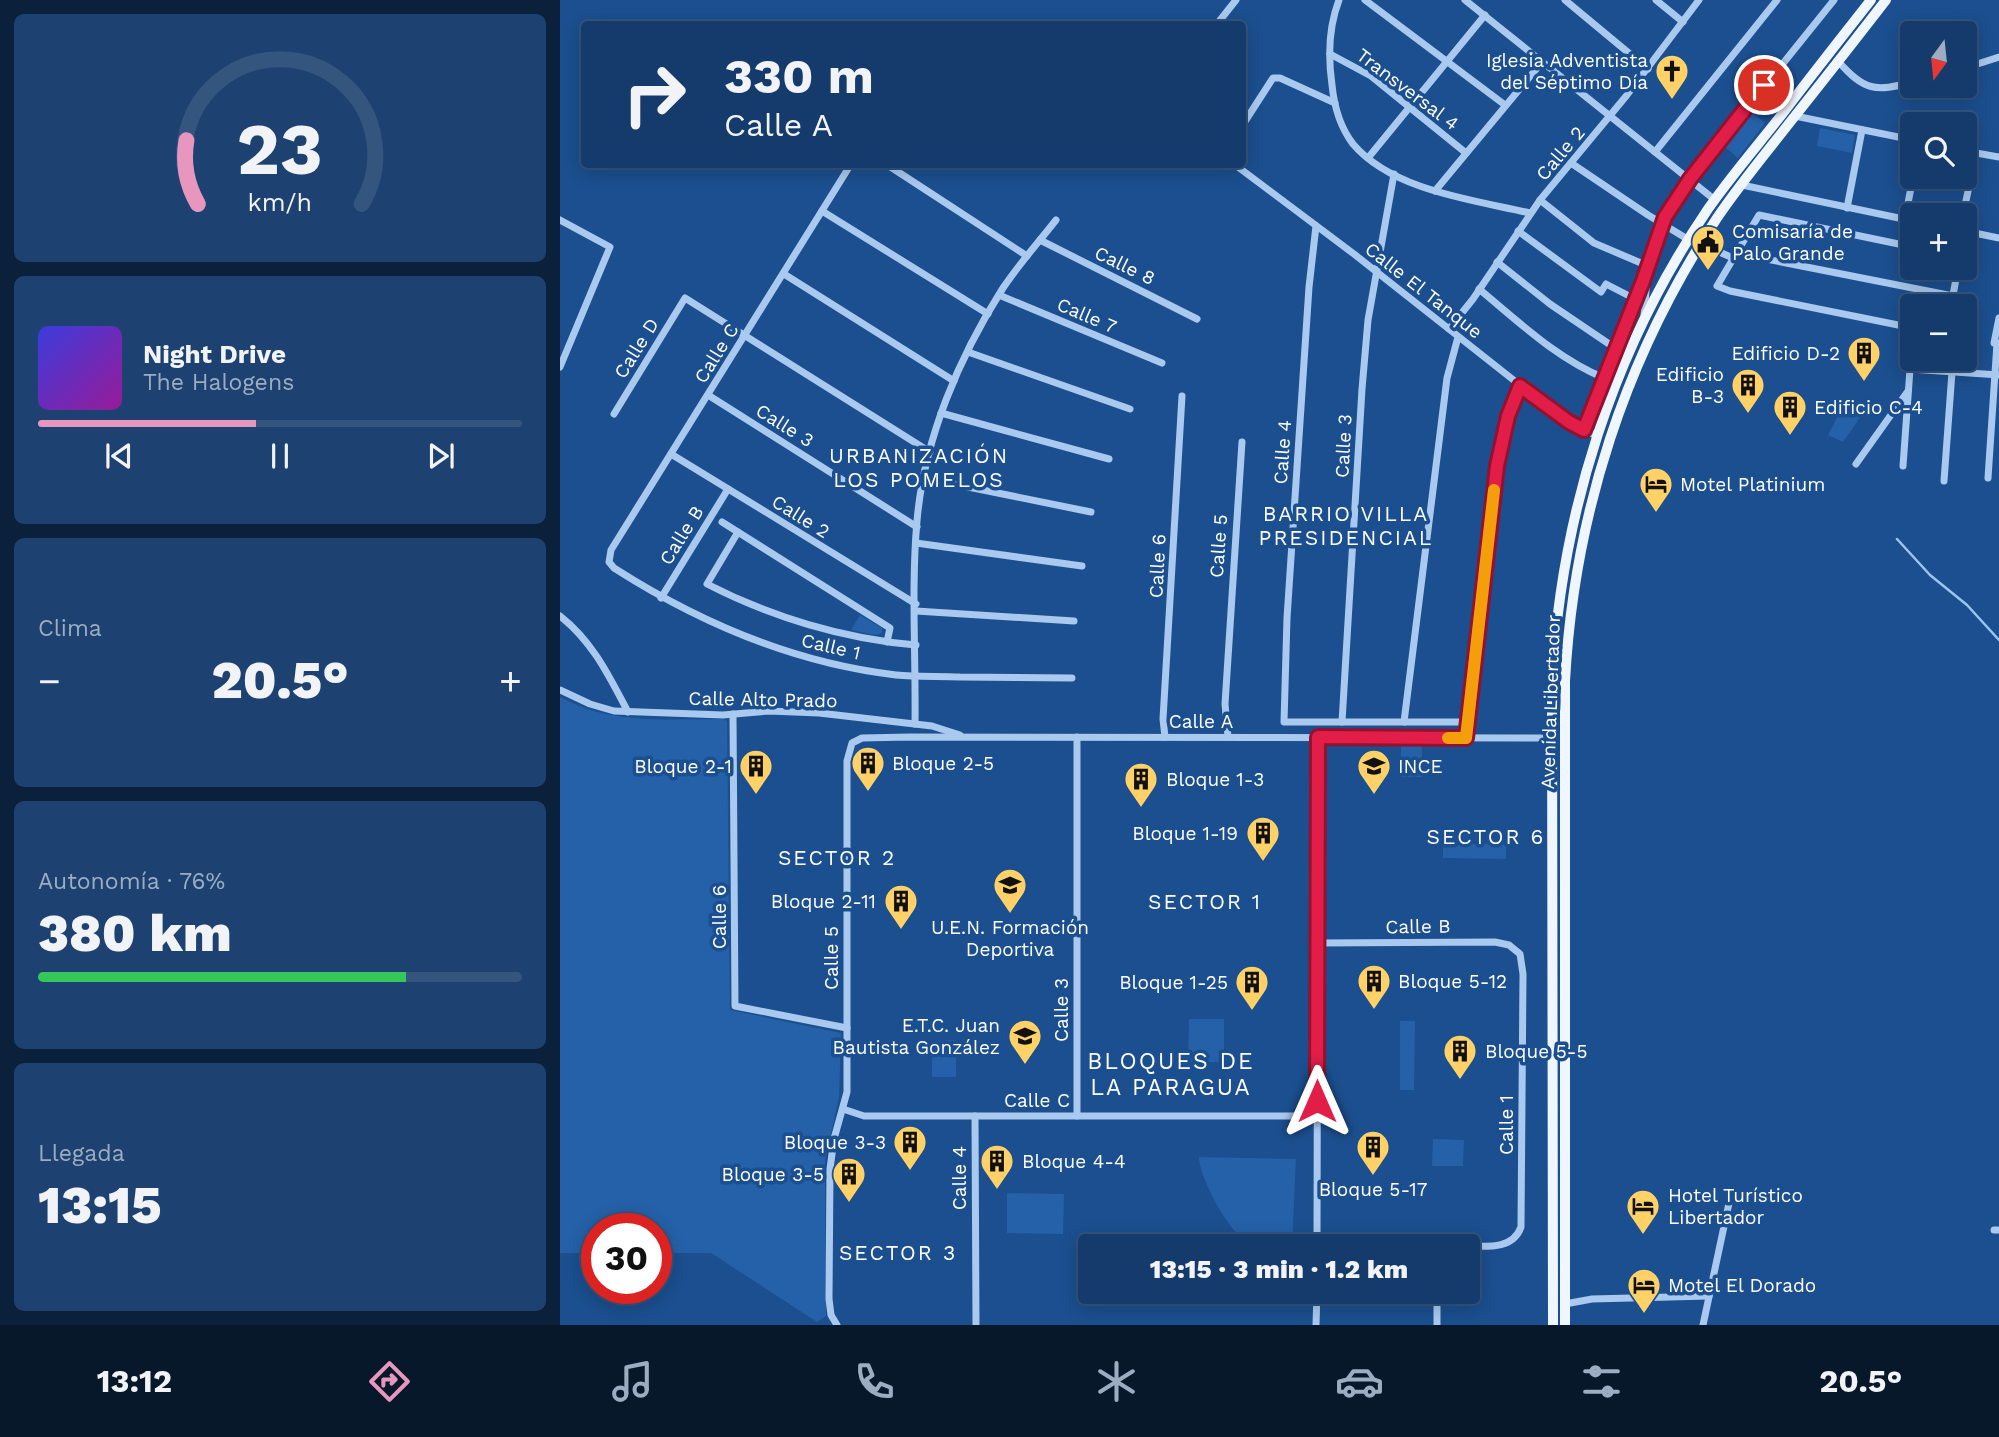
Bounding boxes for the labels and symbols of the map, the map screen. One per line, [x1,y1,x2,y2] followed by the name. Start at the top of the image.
[1900,21,1978,98] north arrow
[1352,43,1463,135] street label: Transversal 4
[1486,49,1648,94] place label: Iglesia Adventista del Séptimo Día
[1653,52,1691,101] church icon: Iglesia Adventista del Séptimo Día
[1734,55,1794,115] pin
[1531,121,1590,185] street label: Calle 2
[1732,220,1853,265] place label: Comisaría de Palo Grande
[1689,223,1727,272] public building icon: Comisaría de Palo Grande
[1360,237,1487,343] street label: Calle El Tanque
[1091,241,1159,290] street label: Calle 8
[1053,293,1120,338] street label: Calle 7
[609,314,664,383] street label: Calle D
[689,319,744,387] street label: Calle C
[1845,334,1883,383] building icon: Edificio D-2
[1731,342,1840,365] place label: Edificio D-2
[1656,363,1724,408] place label: Edificio B-3
[1729,366,1767,415] building icon: Edificio B-3
[1771,388,1809,437] building icon: Edificio C-4
[1814,396,1923,419] place label: Edificio C-4
[752,399,818,452] street label: Calle 3
[1330,413,1357,479] street label: Calle 3
[1269,419,1296,485] street label: Calle 4
[829,443,1009,492] district label: URBANIZACIÓN LOS POMELOS
[1637,465,1675,514] hotel icon: Motel Platinium
[1680,473,1825,496] place label: Motel Platinium
[768,490,834,543] street label: Calle 2
[654,501,708,569] street label: Calle B
[1259,501,1433,550] district label: BARRIO VILLA PRESIDENCIAL
[1205,513,1232,579] street label: Calle 5
[1144,533,1171,599] street label: Calle 6
[1536,614,1565,790] street label: Avenida Libertador
[799,629,863,664] street label: Calle 1
[688,687,838,712] street label: Calle Alto Prado
[1169,710,1234,733] street label: Calle A
[849,744,887,793] building icon: Bloque 2-5
[737,747,775,796] building icon: Bloque 2-1
[1355,747,1393,796] school or university icon: INCE
[892,752,994,775] place label: Bloque 2-5
[634,755,732,778] place label: Bloque 2-1
[1398,755,1443,778] place label: INCE
[1122,760,1160,809] building icon: Bloque 1-3
[1166,768,1264,791] place label: Bloque 1-3
[1244,814,1282,863] building icon: Bloque 1-19
[1132,822,1238,845] place label: Bloque 1-19
[1427,824,1545,849] district label: SECTOR 6
[778,845,896,870] district label: SECTOR 2
[991,866,1029,915] school or university icon: U.E.N. Formación Deportiva
[882,882,920,931] building icon: Bloque 2-11
[708,885,731,949] street label: Calle 6
[1148,889,1262,914] district label: SECTOR 1
[771,890,876,913] place label: Bloque 2-11
[1385,914,1451,939] street label: Calle B
[931,916,1089,961] place label: U.E.N. Formación Deportiva
[820,926,843,990] street label: Calle 5
[1355,962,1393,1011] building icon: Bloque 5-12
[1233,963,1271,1012] building icon: Bloque 1-25
[1398,970,1507,993] place label: Bloque 5-12
[1119,971,1228,994] place label: Bloque 1-25
[1050,978,1073,1042] street label: Calle 3
[833,1014,1000,1059] place label: E.T.C. Juan Bautista González
[1006,1017,1044,1066] school or university icon: E.T.C. Juan Bautista González
[1441,1032,1479,1081] building icon: Bloque 5-5
[1485,1040,1588,1063] place label: Bloque 5-5
[1087,1048,1255,1101] district label: BLOQUES DE LA PARAGUA
[1280,1064,1354,1138] position arrow
[1004,1089,1070,1112] street label: Calle C
[1495,1095,1518,1155] street label: Calle 1
[891,1123,929,1172] building icon: Bloque 3-3
[1354,1128,1392,1177] building icon: Bloque 5-17
[784,1131,886,1154] place label: Bloque 3-3
[978,1142,1016,1191] building icon: Bloque 4-4
[948,1146,971,1210] street label: Calle 4
[1022,1150,1126,1173] place label: Bloque 4-4
[830,1155,868,1204] building icon: Bloque 3-5
[721,1163,824,1186] place label: Bloque 3-5
[1319,1178,1427,1201] place label: Bloque 5-17
[1668,1184,1803,1229] place label: Hotel Turístico Libertador
[1624,1187,1662,1236] hotel icon: Hotel Turístico Libertador
[581,1213,672,1304] speed limit sign: 30
[839,1240,957,1265] district label: SECTOR 3
[1625,1266,1663,1315] hotel icon: Motel El Dorado
[1668,1274,1816,1297] place label: Motel El Dorado

